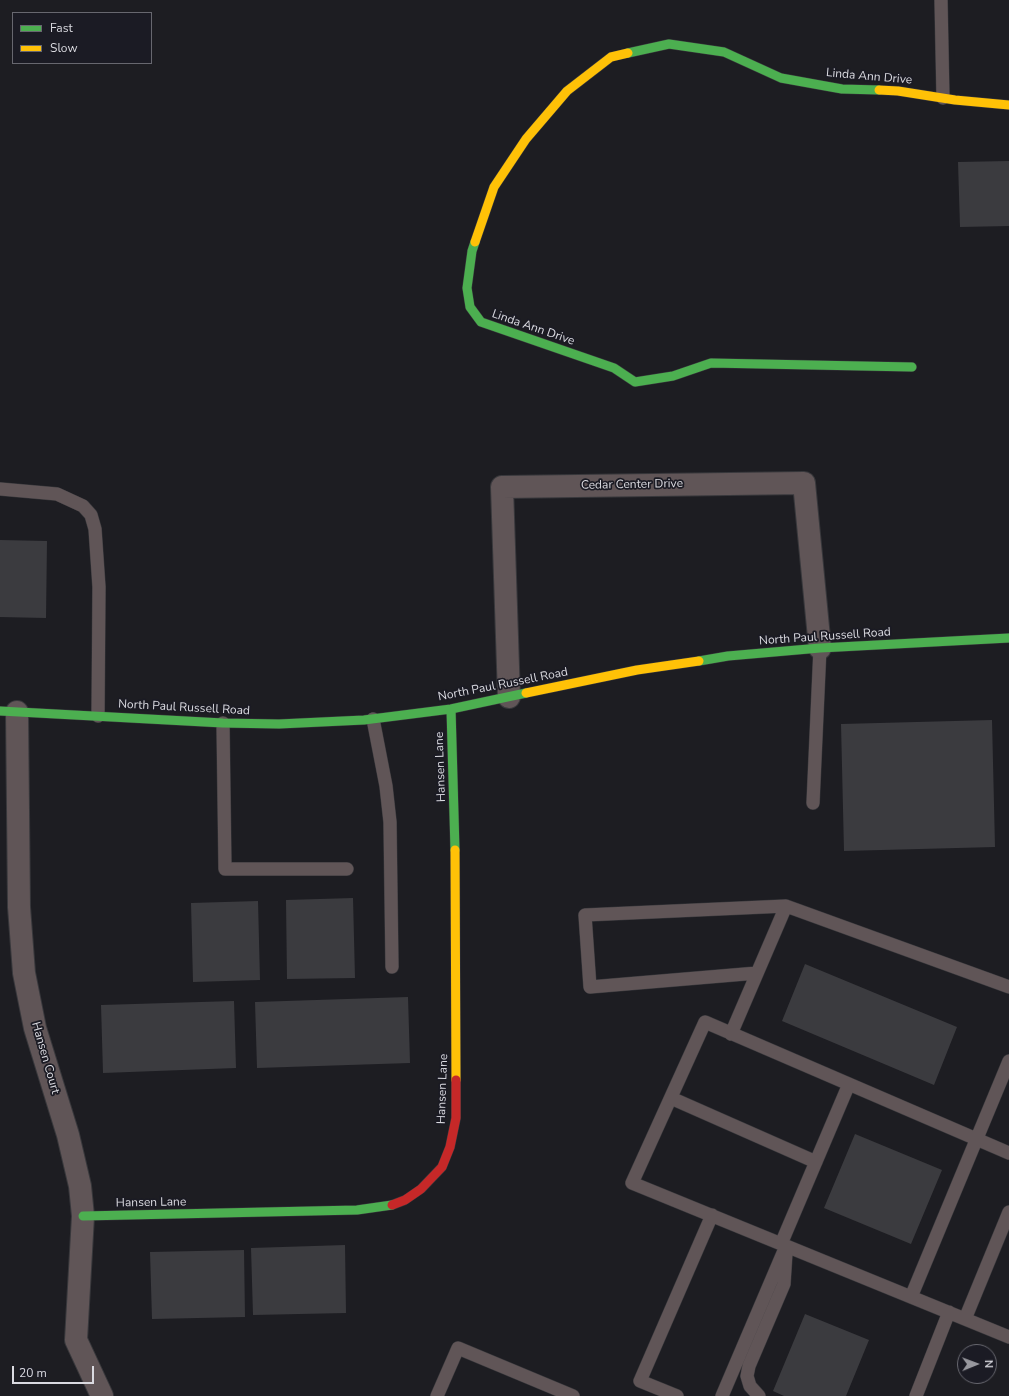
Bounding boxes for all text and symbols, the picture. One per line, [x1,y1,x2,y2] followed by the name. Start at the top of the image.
[12,12,152,64] legend
[50,20,73,36] text: Fast
[50,40,78,56] text: Slow
[825,66,913,88] street label: Linda Ann Drive
[490,307,576,349] street label: Linda Ann Drive
[581,477,683,493] street label: Cedar Center Drive
[759,625,891,649] street label: North Paul Russell Road
[437,665,569,705] street label: North Paul Russell Road
[118,697,250,719] street label: North Paul Russell Road
[433,732,449,802] street label: Hansen Lane
[28,1020,62,1096] street label: Hansen Court
[435,1054,451,1124] street label: Hansen Lane
[116,1195,186,1211] street label: Hansen Lane
[957,1344,997,1384] north arrow
[14,1358,96,1384] scale bar
[981,1360,996,1368] text: N
[19,1365,47,1381] text: 20 m

